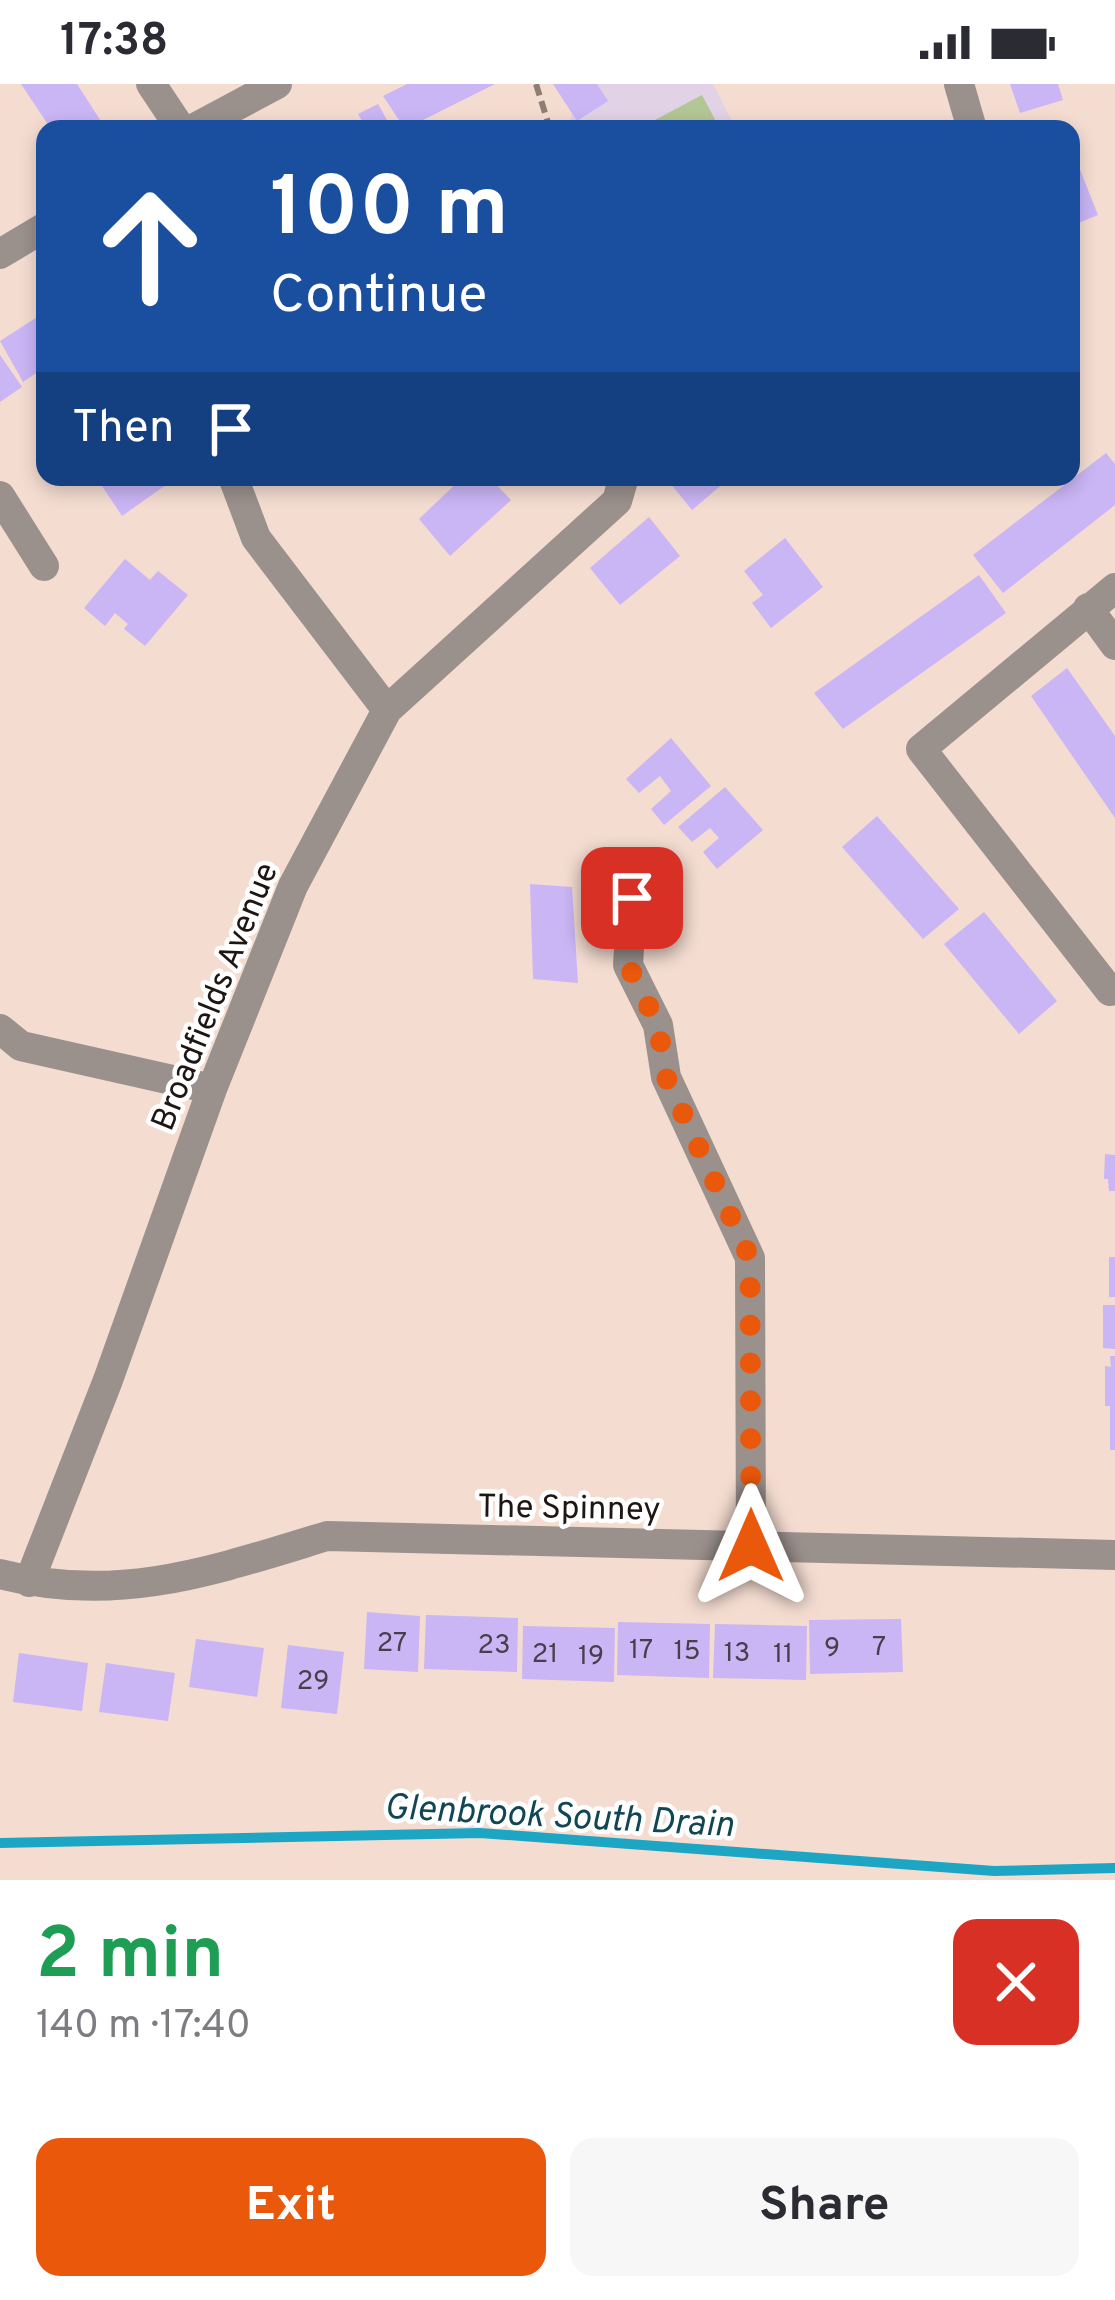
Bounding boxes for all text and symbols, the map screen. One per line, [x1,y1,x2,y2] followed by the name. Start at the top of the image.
[60,14,168,71] text: 17:38
[270,159,509,265] text: 100 m
[72,168,228,324] icon: ahead
[270,263,487,332] text: Continue
[198,396,264,462] icon: arrive
[72,401,174,458] text: Then
[581,847,683,949] pin
[144,857,290,1138] street label: Broadfields Avenue
[599,865,665,931] icon: arrive
[688,1483,814,1609] position arrow
[477,1487,661,1533] street label: The Spinney
[377,1627,407,1661] house number: 27
[478,1629,510,1663] house number: 23
[872,1631,886,1665] house number: 7
[824,1632,840,1666] house number: 9
[629,1634,653,1668] house number: 17
[674,1635,700,1669] house number: 15
[724,1637,750,1671] house number: 13
[532,1638,558,1672] house number: 21
[773,1638,793,1672] house number: 11
[578,1640,604,1674] house number: 19
[297,1665,329,1699] house number: 29
[383,1786,735,1850] water label: Glenbrook South Drain
[36,1912,224,2004] text: 2 min
[953,1919,1079,2045] button: close
[36,2003,251,2052] text: 140 m · 17:40
[36,2138,546,2276] button: Exit
[570,2138,1079,2276] button: Share

